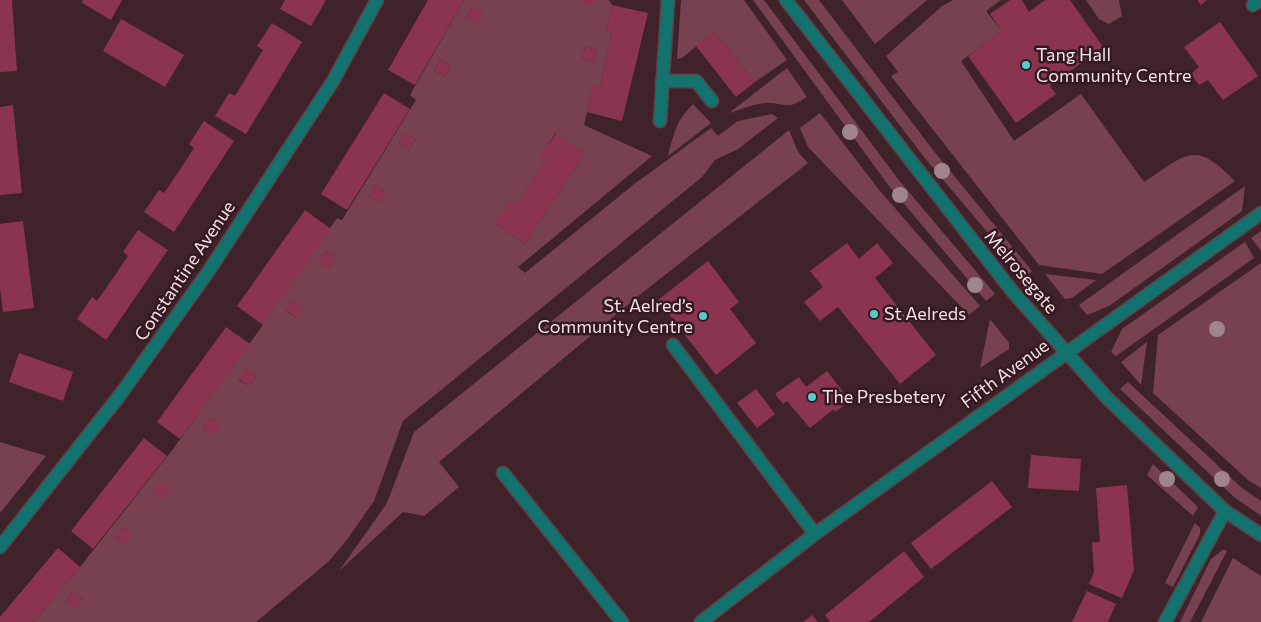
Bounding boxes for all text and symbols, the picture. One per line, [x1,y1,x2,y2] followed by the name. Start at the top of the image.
[1036,44,1192,86] place label: Tang Hall Community Centre
[1020,59,1032,71] marker: Tang Hall Community Centre
[130,197,240,345] street label: Constantine Avenue
[980,226,1062,318] street label: Melrosegate
[537,295,693,338] place label: St. Aelred’s Community Centre
[884,303,966,325] place label: St Aelreds
[868,308,880,320] marker: St Aelreds
[697,310,709,322] marker: St. Aelred’s Community Centre
[957,335,1053,413] street label: Fifth Avenue
[822,386,946,408] place label: The Presbetery
[806,391,818,403] marker: The Presbetery

